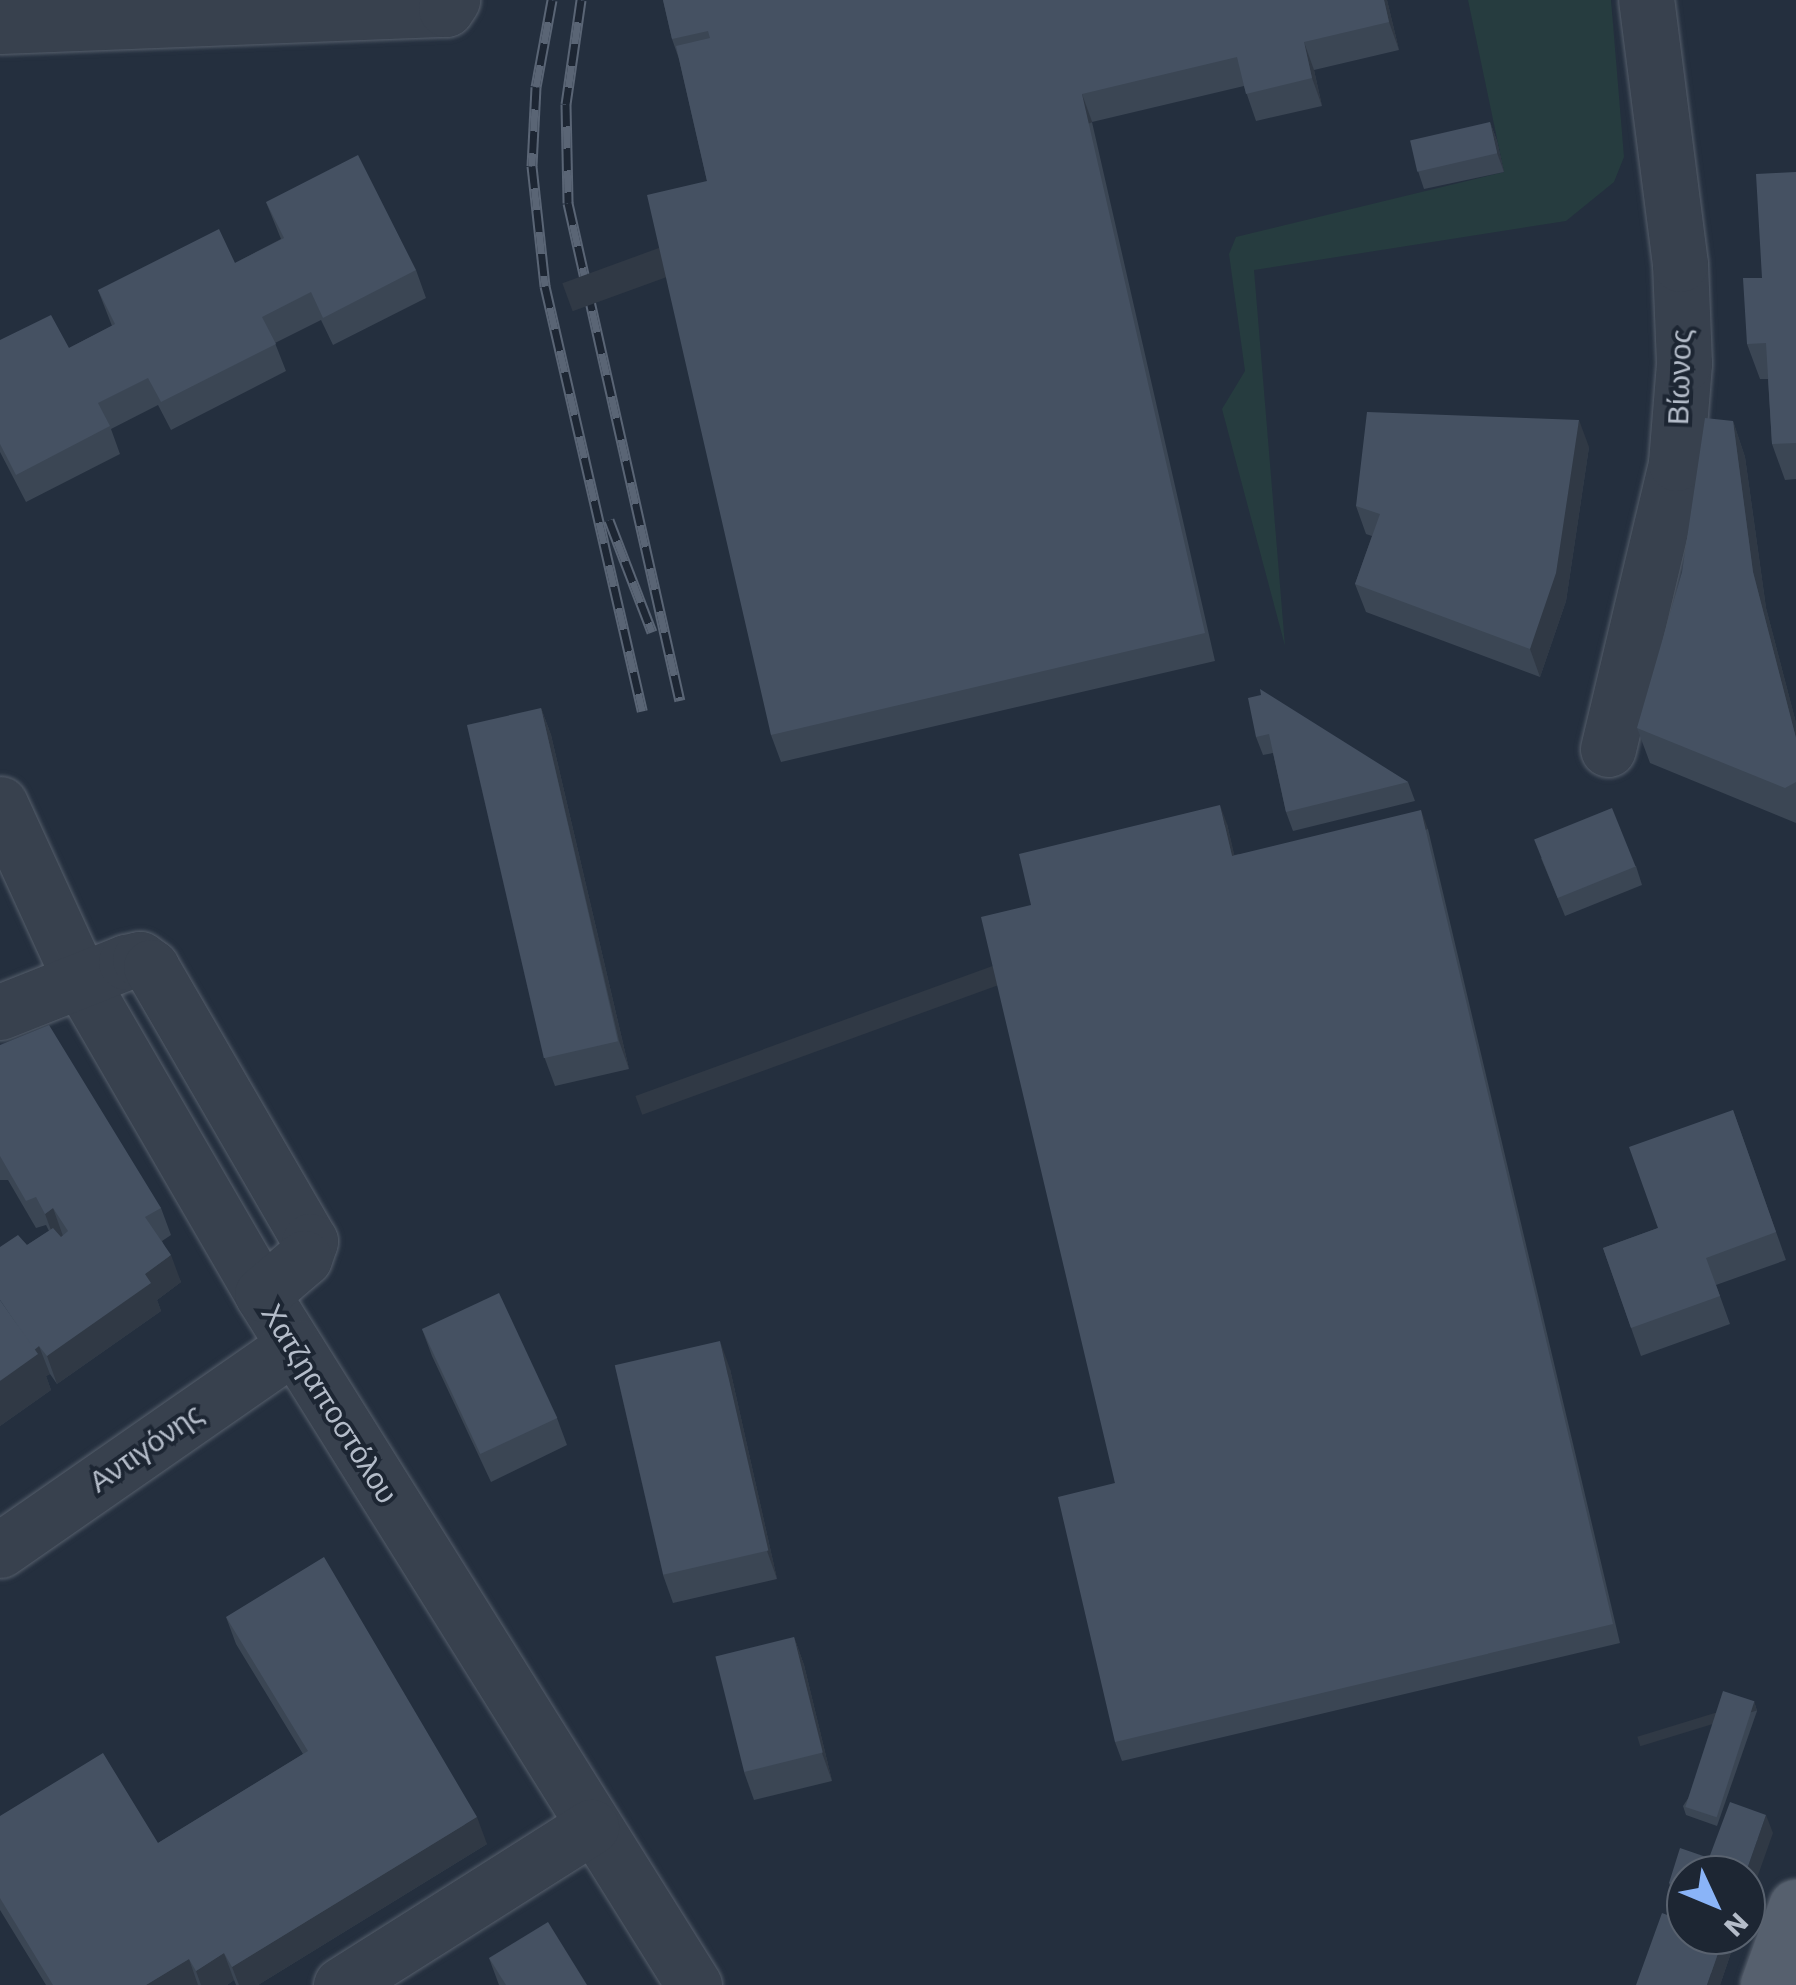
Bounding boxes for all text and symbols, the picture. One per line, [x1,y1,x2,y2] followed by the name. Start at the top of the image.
[1660,328,1700,426] street label: Βίωνος
[253,1298,405,1510] street label: Χατζηαποστόλου
[82,1396,210,1500] street label: Αντιγόνης
[1666,1855,1766,1955] north arrow
[1717,1906,1756,1944] text: N

